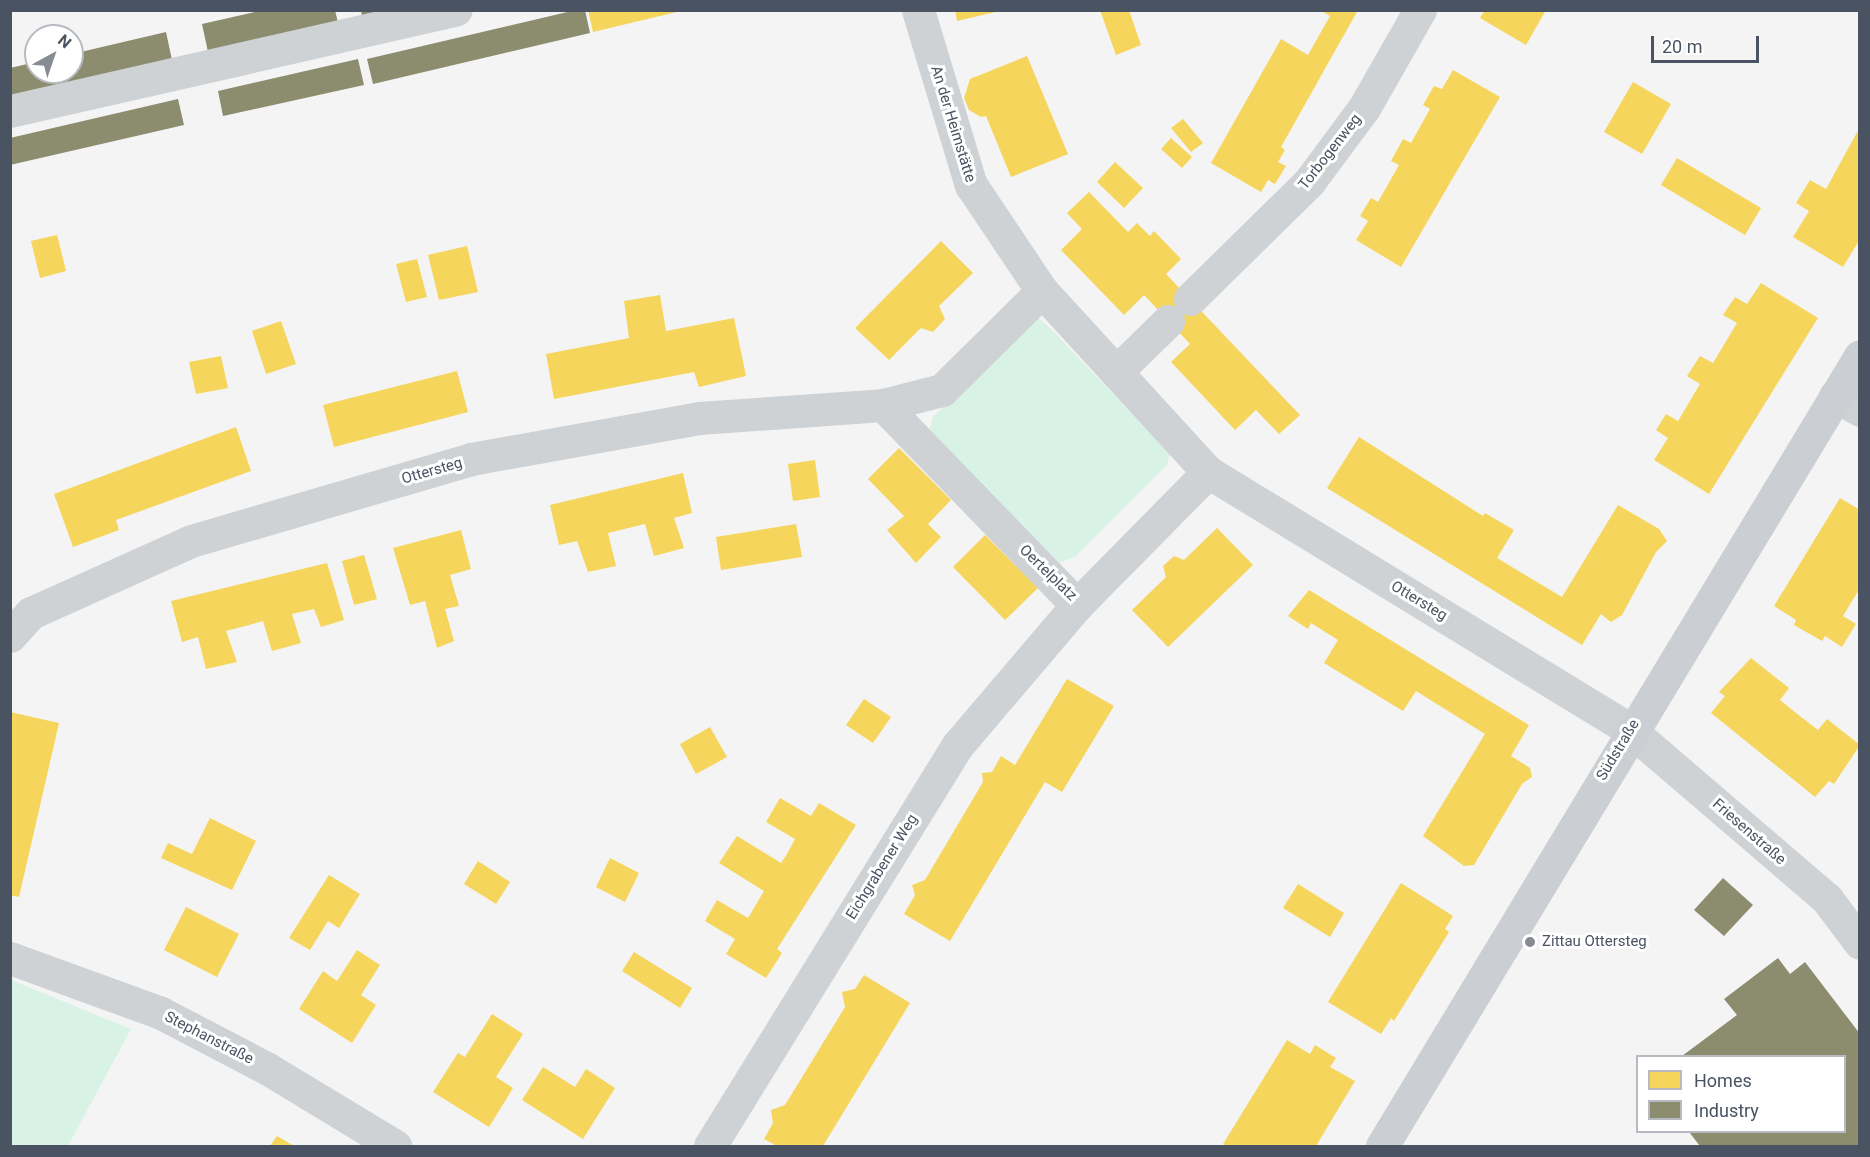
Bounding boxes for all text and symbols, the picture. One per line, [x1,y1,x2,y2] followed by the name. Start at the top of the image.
[24,24,84,84] north arrow
[1654,24,1762,62] scale bar
[54,30,75,52] text: N
[1662,36,1702,57] text: 20 m
[927,63,979,185] street label: An der Heimstätte
[1295,111,1365,193] street label: Torbogenweg
[400,454,464,488] street label: Ottersteg
[1016,541,1080,605] street label: Oertelplatz
[1388,577,1450,625] street label: Ottersteg
[1593,716,1643,784] street label: Südstraße
[1709,795,1789,869] street label: Friesenstraße
[842,811,922,923] street label: Eichgrabener Weg
[1542,933,1647,951] place label: Zittau Ottersteg
[1523,935,1537,949] marker: Zittau Ottersteg
[162,1008,256,1068] street label: Stephanstraße
[1636,1055,1846,1133] legend
[1694,1070,1752,1091] text: Homes
[1694,1100,1759,1121] text: Industry

